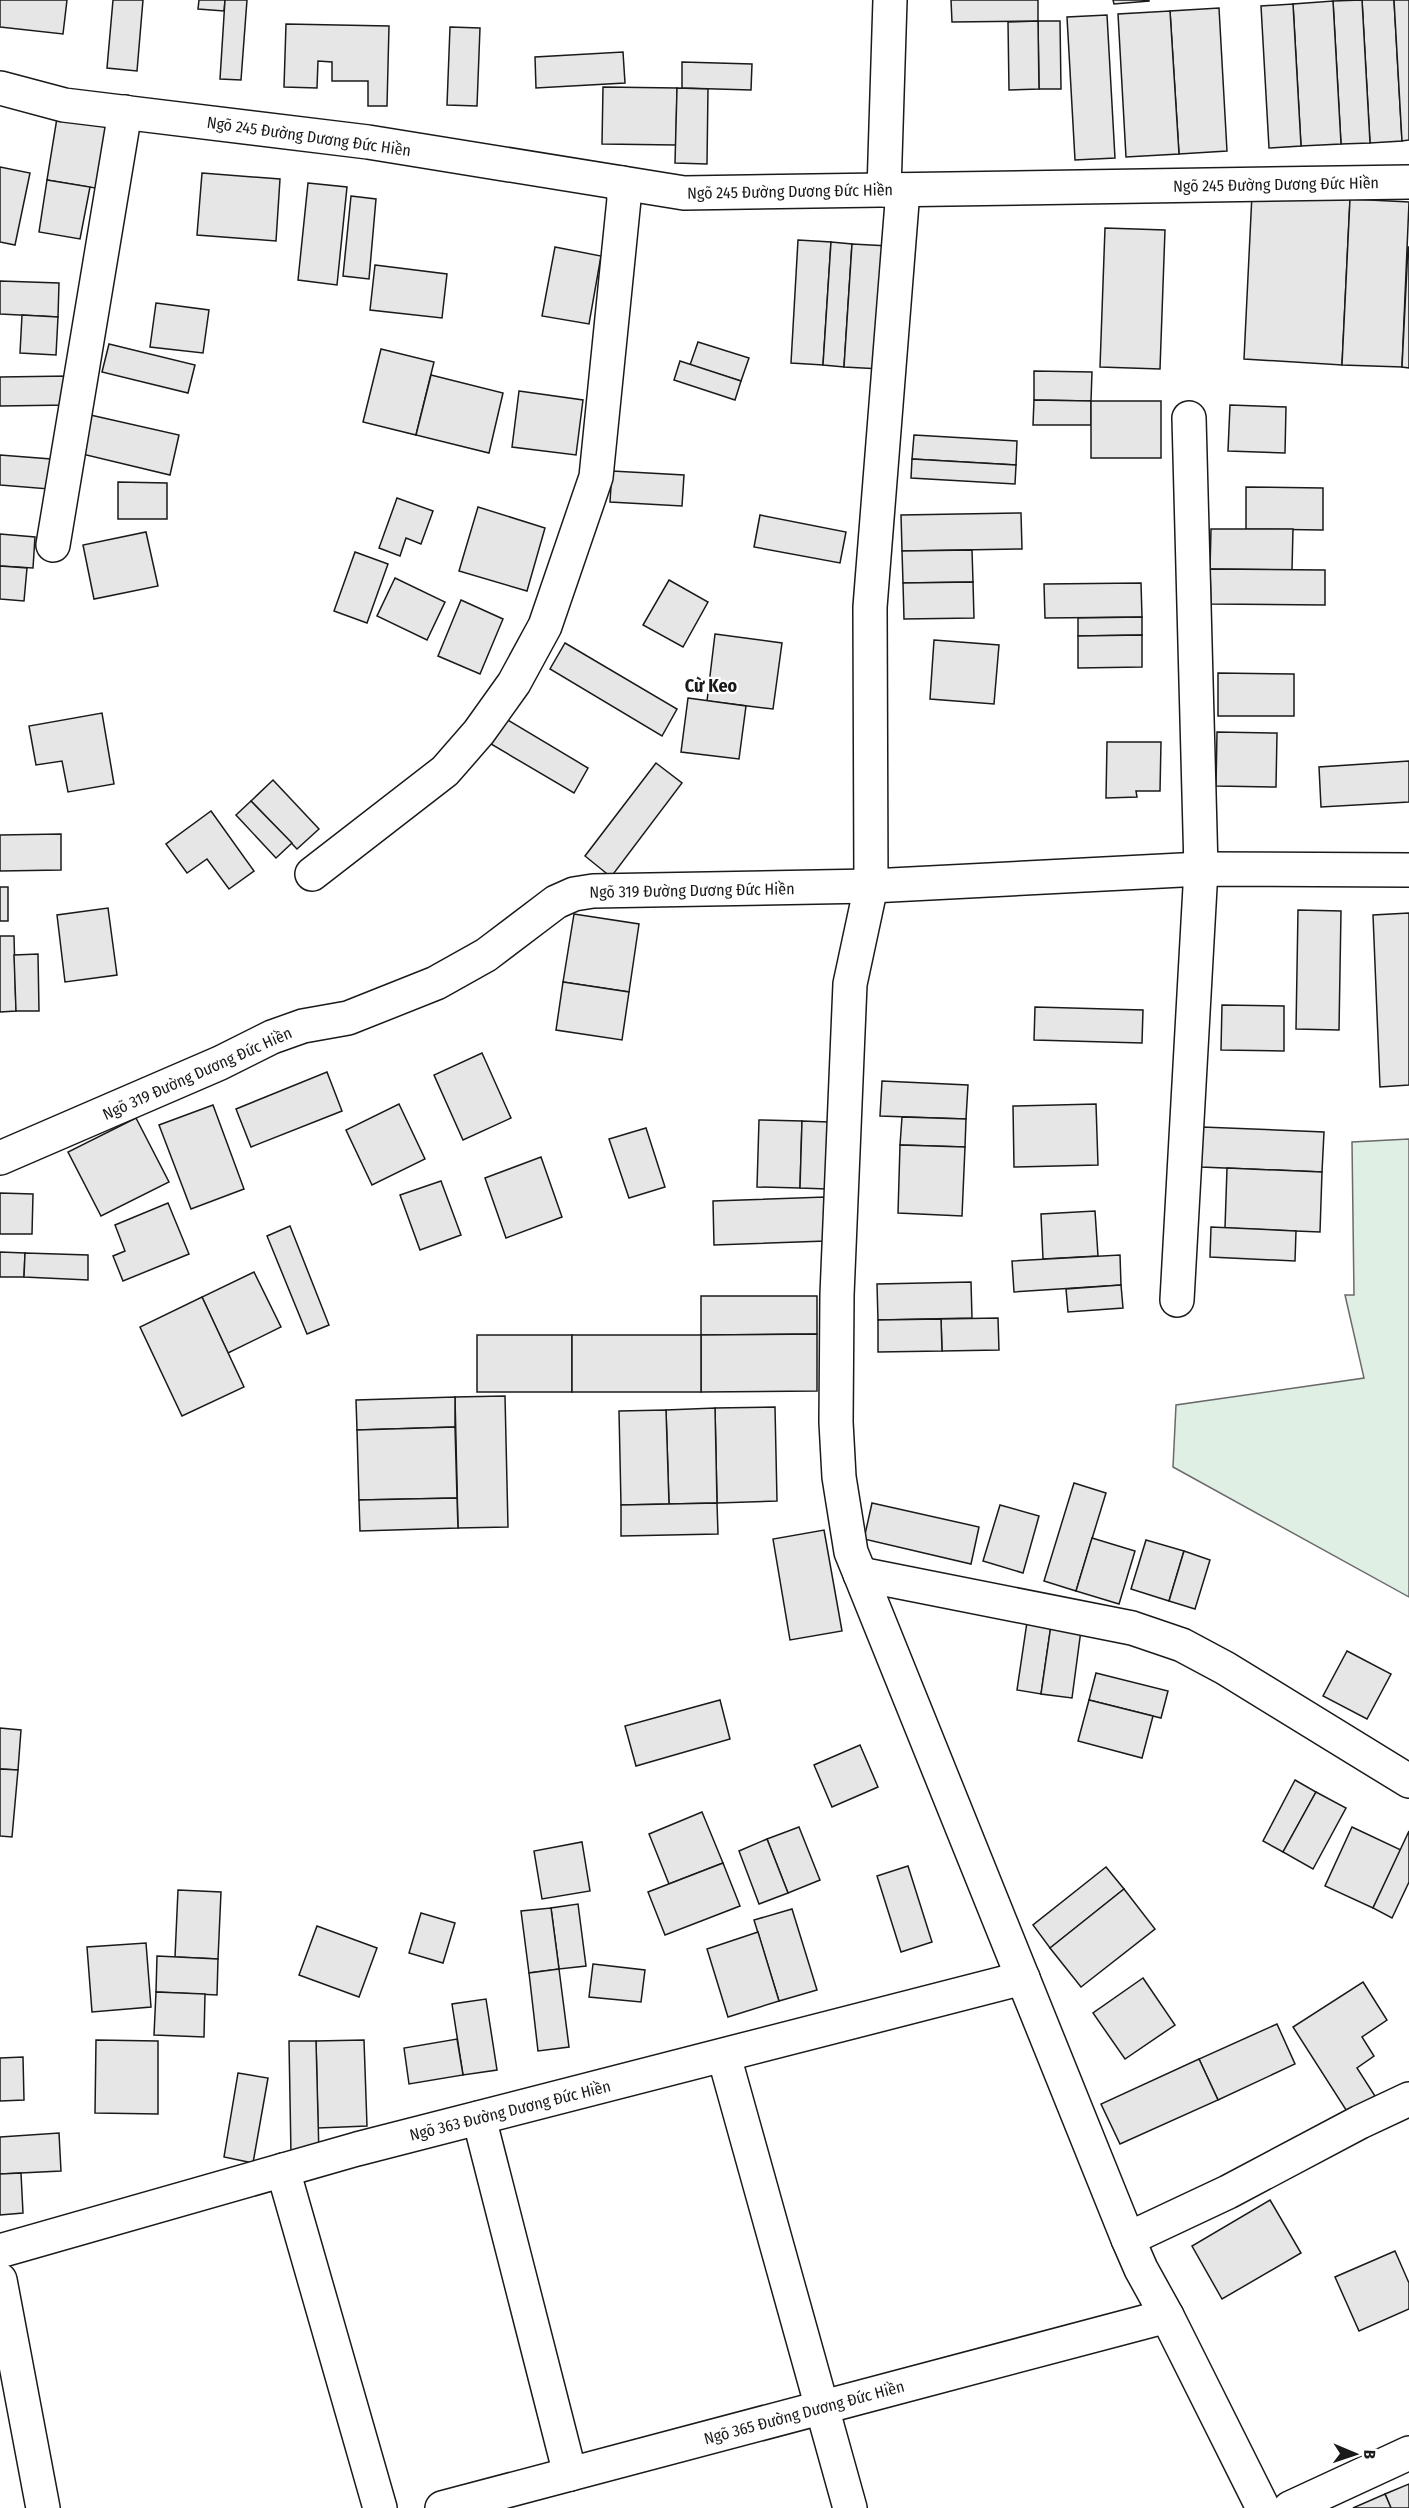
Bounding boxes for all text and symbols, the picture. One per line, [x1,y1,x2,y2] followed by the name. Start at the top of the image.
[206,112,412,160] street label: Ngõ 245 Đường Dương Đức Hiền
[1173,172,1379,196] street label: Ngõ 245 Đường Dương Đức Hiền
[687,179,893,203] street label: Ngõ 245 Đường Dương Đức Hiền
[685,675,738,697] district label: Cừ Keo
[589,878,795,902] street label: Ngõ 319 Đường Dương Đức Hiền
[99,1022,295,1124] street label: Ngõ 319 Đường Dương Đức Hiền
[407,2075,613,2145] street label: Ngõ 363 Đường Dương Đức Hiền
[702,2376,906,2448] street label: Ngõ 365 Đường Dương Đức Hiền
[1325,2424,1385,2484] north arrow
[1360,2450,1379,2459] text: B

